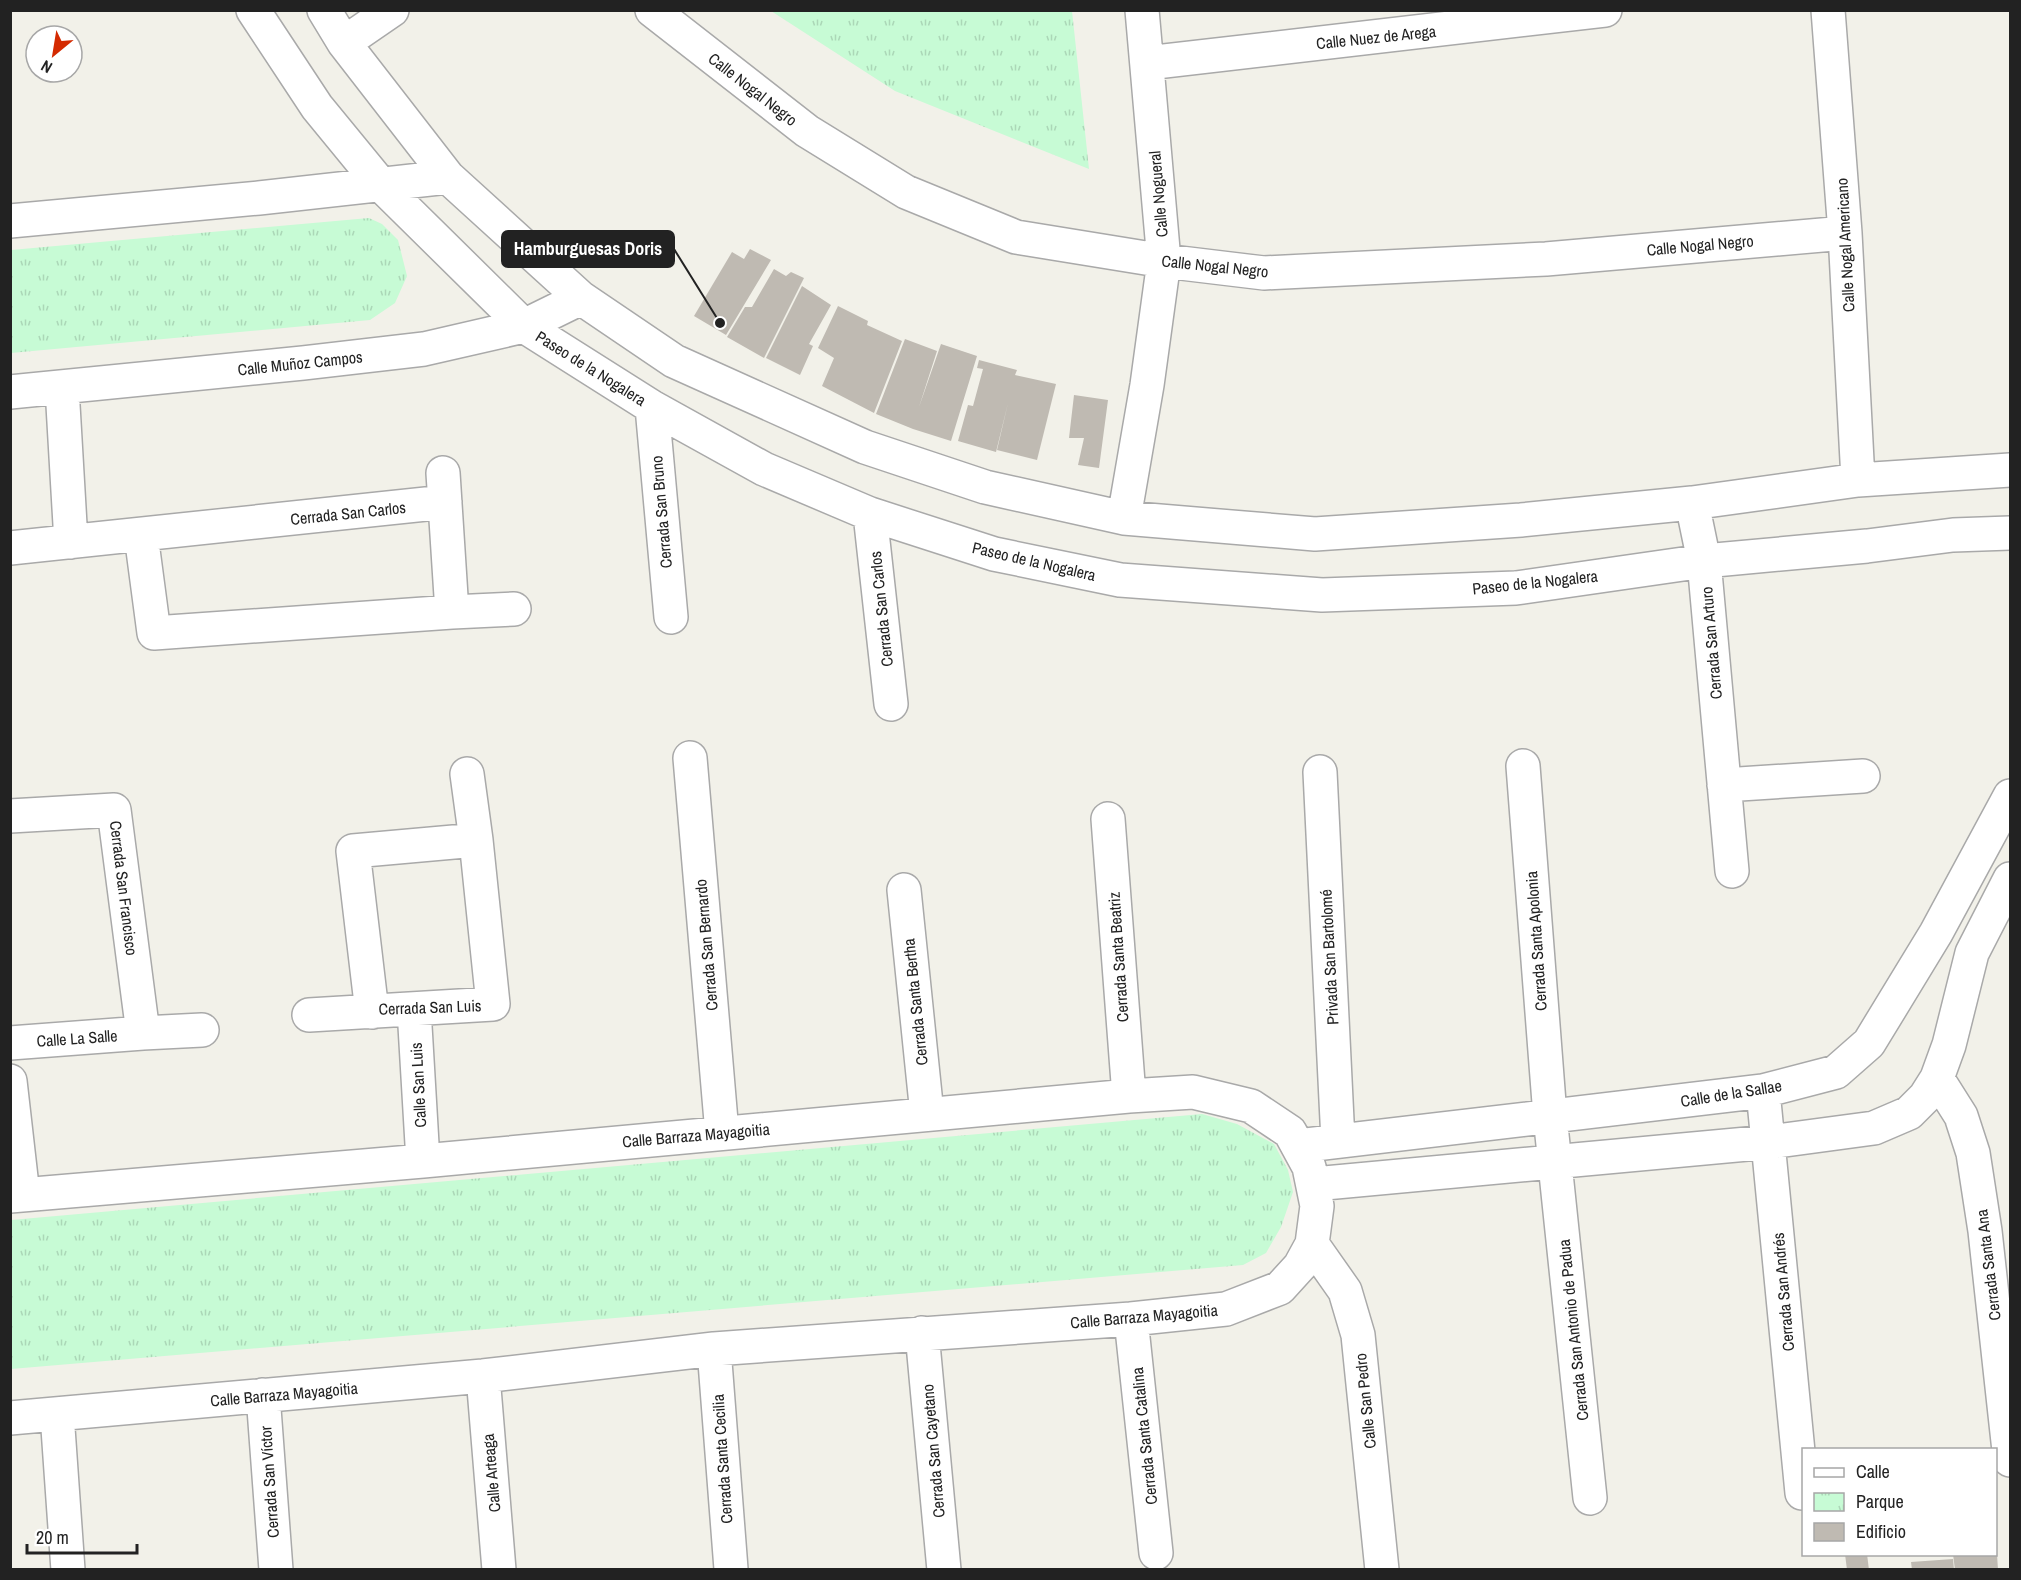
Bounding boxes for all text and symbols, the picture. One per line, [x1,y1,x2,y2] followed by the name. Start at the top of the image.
[1315,20,1438,54] street label: Calle Nuez de Arega
[24,24,84,84] north arrow
[704,47,802,131] street label: Calle Nogal Negro
[37,55,56,79] text: N
[1143,150,1173,238] street label: Calle Nogueral
[1831,177,1859,313] street label: Calle Nogal Americano
[1646,229,1754,261] street label: Calle Nogal Negro
[502,231,674,267] callout: Hamburguesas Doris
[514,236,662,261] text: Hamburguesas Doris
[1161,249,1269,283] street label: Calle Nogal Negro
[532,325,651,411] street label: Paseo de la Nogalera
[236,346,364,380] street label: Calle Muñoz Campos
[645,455,677,569] street label: Cerrada San Bruno
[289,496,407,530] street label: Cerrada San Carlos
[970,536,1099,586] street label: Paseo de la Nogalera
[864,550,898,668] street label: Cerrada San Carlos
[1471,564,1600,600] street label: Paseo de la Nogalera
[1695,586,1727,700] street label: Cerrada San Arturo
[105,819,143,957] street label: Cerrada San Francisco
[1520,870,1552,1012] street label: Cerrada Santa Apolonia
[689,878,723,1012] street label: Cerrada San Bernardo
[1314,889,1344,1025] street label: Privada San Bartolomé
[1102,891,1134,1023] street label: Cerrada Santa Beatriz
[897,937,933,1067] street label: Cerrada Santa Bertha
[378,994,482,1020] street label: Cerrada San Luis
[36,1024,118,1052] street label: Calle La Salle
[405,1042,431,1128] street label: Calle San Luis
[1679,1074,1783,1112] street label: Calle de la Sallae
[621,1118,771,1152] street label: Calle Barraza Mayagoitia
[1970,1208,2006,1322] street label: Cerrada Santa Ana
[1767,1232,1799,1352] street label: Cerrada San Andrés
[1552,1237,1593,1422] street label: Cerrada San Antonio de Padua
[1069,1299,1219,1333] street label: Calle Barraza Mayagoitia
[1349,1352,1381,1450] street label: Calle San Pedro
[1126,1366,1162,1506] street label: Cerrada Santa Catalina
[209,1377,359,1411] street label: Calle Barraza Mayagoitia
[916,1383,950,1519] street label: Cerrada San Cayetano
[706,1393,738,1525] street label: Cerrada Santa Cecilia
[254,1425,284,1539] street label: Cerrada San Víctor
[477,1432,505,1513] street label: Calle Arteaga
[1802,1448,1997,1556] legend
[1856,1459,1890,1484] text: Calle
[1856,1489,1904,1514] text: Parque
[27,1517,136,1555] scale bar
[1856,1519,1906,1544] text: Edificio
[36,1525,69,1550] text: 20 m

